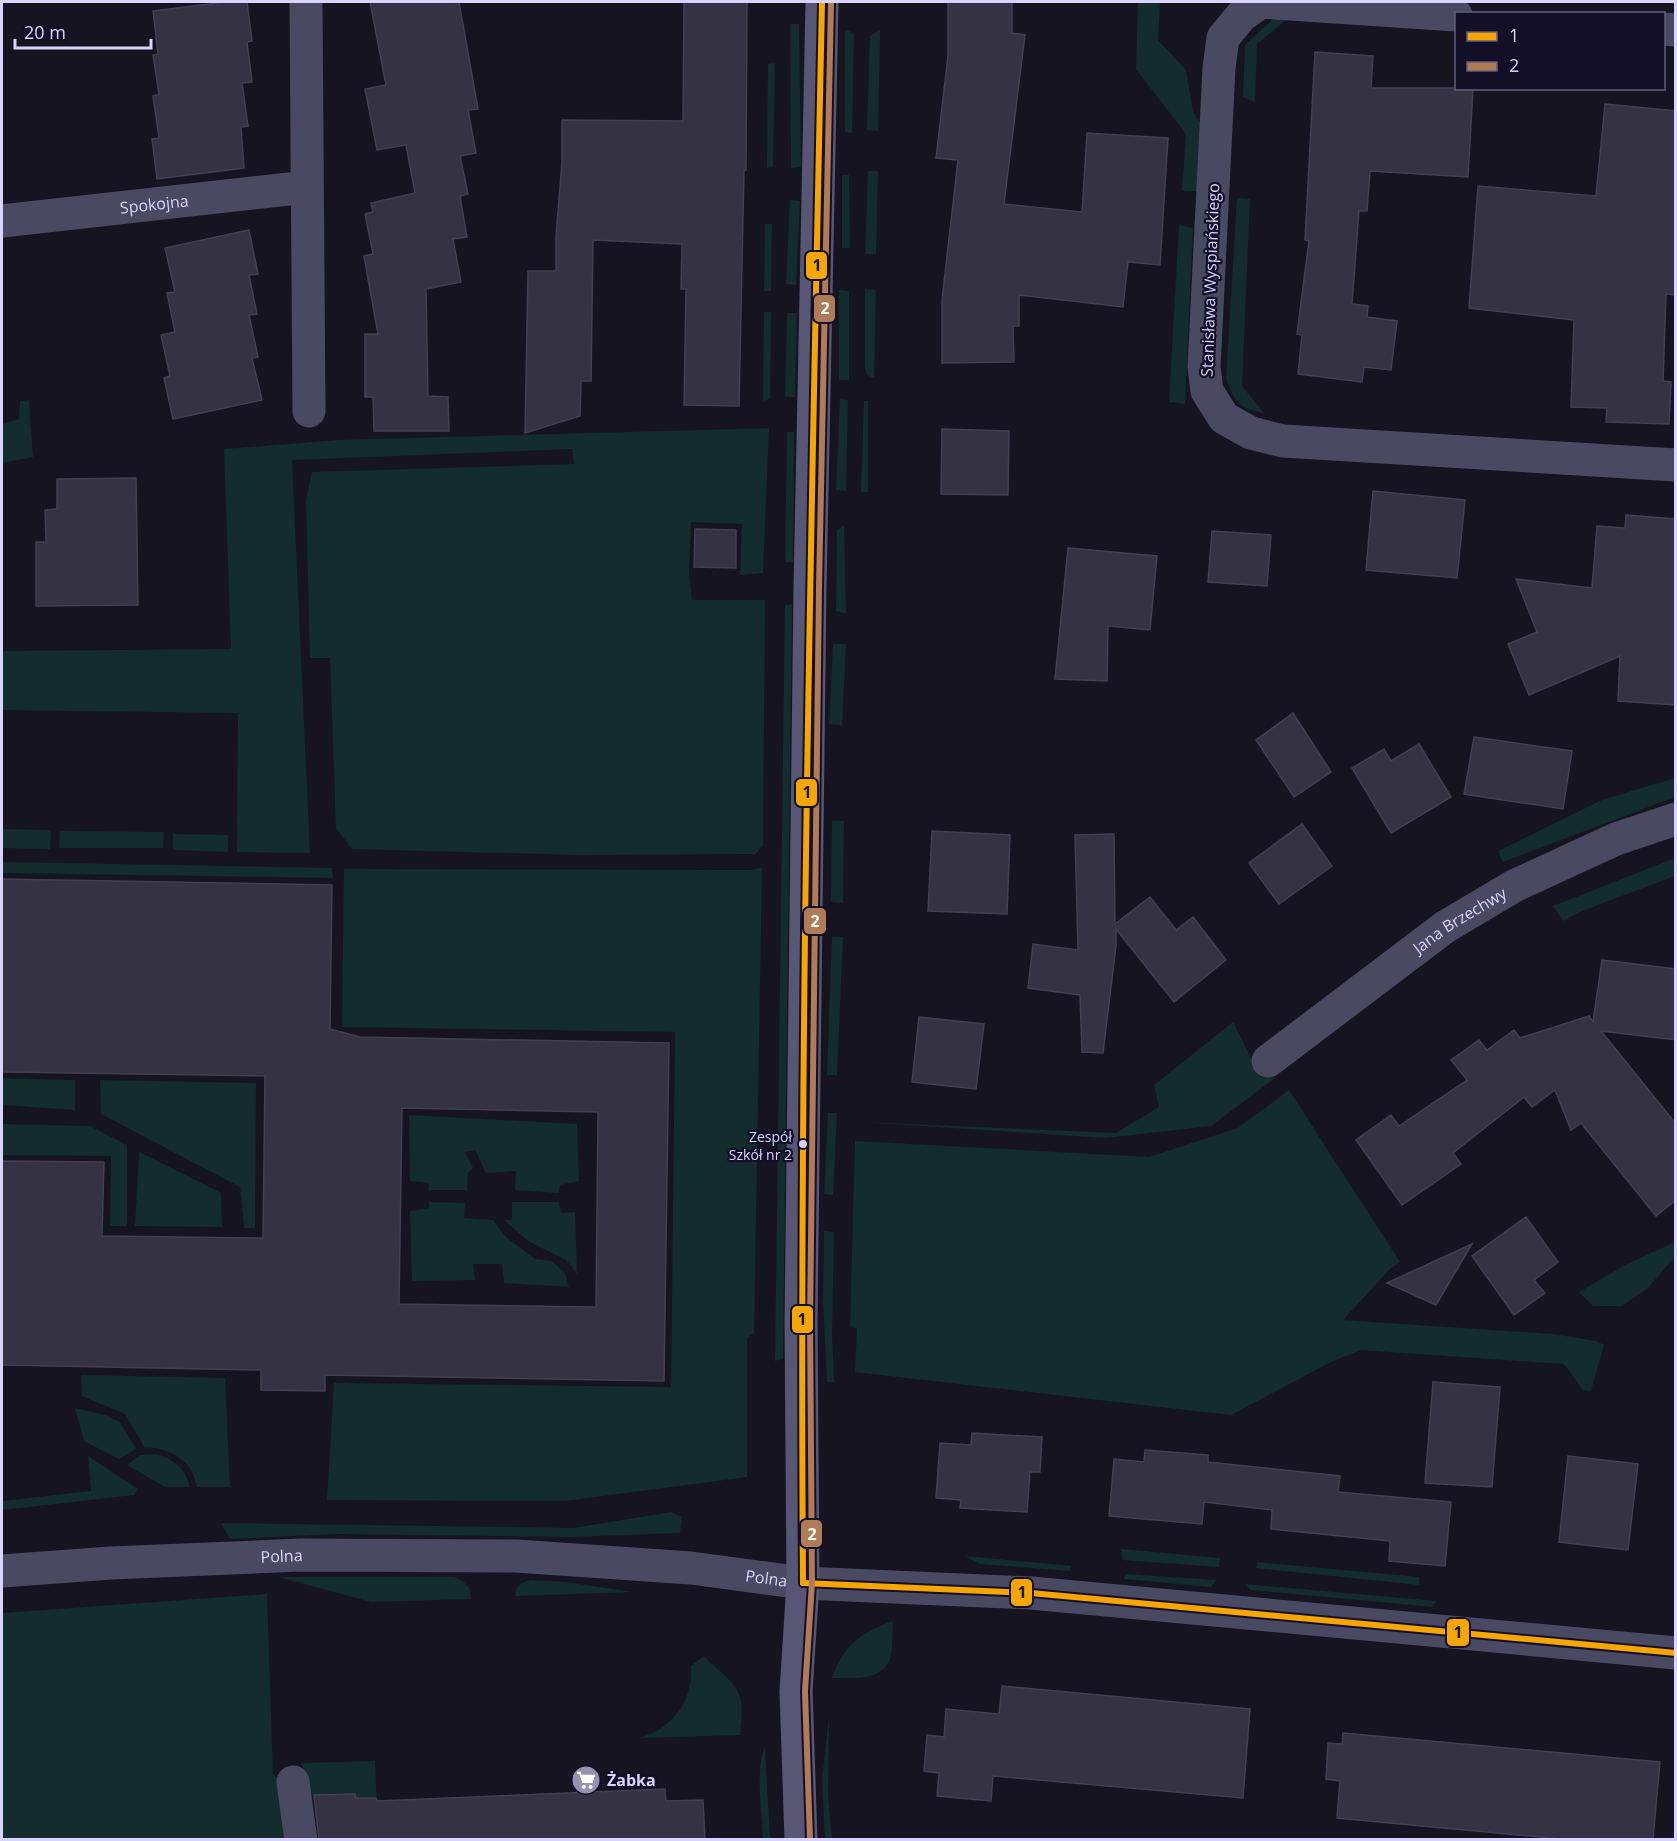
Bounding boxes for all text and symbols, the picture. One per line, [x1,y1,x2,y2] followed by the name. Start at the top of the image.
[15,12,152,50] scale bar
[1455,12,1665,90] legend
[24,20,66,44] text: 20 m
[1509,23,1519,47] text: 1
[1509,53,1519,77] text: 2
[1196,183,1224,377] street label: Stanisława Wyspiańskiego
[119,189,190,219] street label: Spokojna
[805,251,828,280] line badge: 1
[812,254,822,276] text: 1
[813,294,836,323] line badge: 2
[820,297,830,319] text: 2
[795,778,818,807] line badge: 1
[802,781,812,803] text: 1
[1407,881,1511,960] street label: Jana Brzechwy
[803,907,827,935] line badge: 2
[810,910,820,932] text: 2
[729,1127,792,1164] place label: Zespół Szkół nr 2
[797,1138,809,1150] marker: Zespół Szkół nr 2
[791,1305,814,1334] line badge: 1
[797,1308,807,1330] text: 1
[800,1519,823,1548] line badge: 2
[807,1523,817,1545] text: 2
[260,1544,303,1568] street label: Polna
[744,1564,789,1592] street label: Polna
[1010,1578,1033,1607] line badge: 1
[1017,1581,1027,1603] text: 1
[1446,1618,1470,1647] line badge: 1
[1453,1621,1463,1643] text: 1
[570,1764,602,1796] supermarket icon: Żabka
[607,1769,656,1791] place label: Żabka

